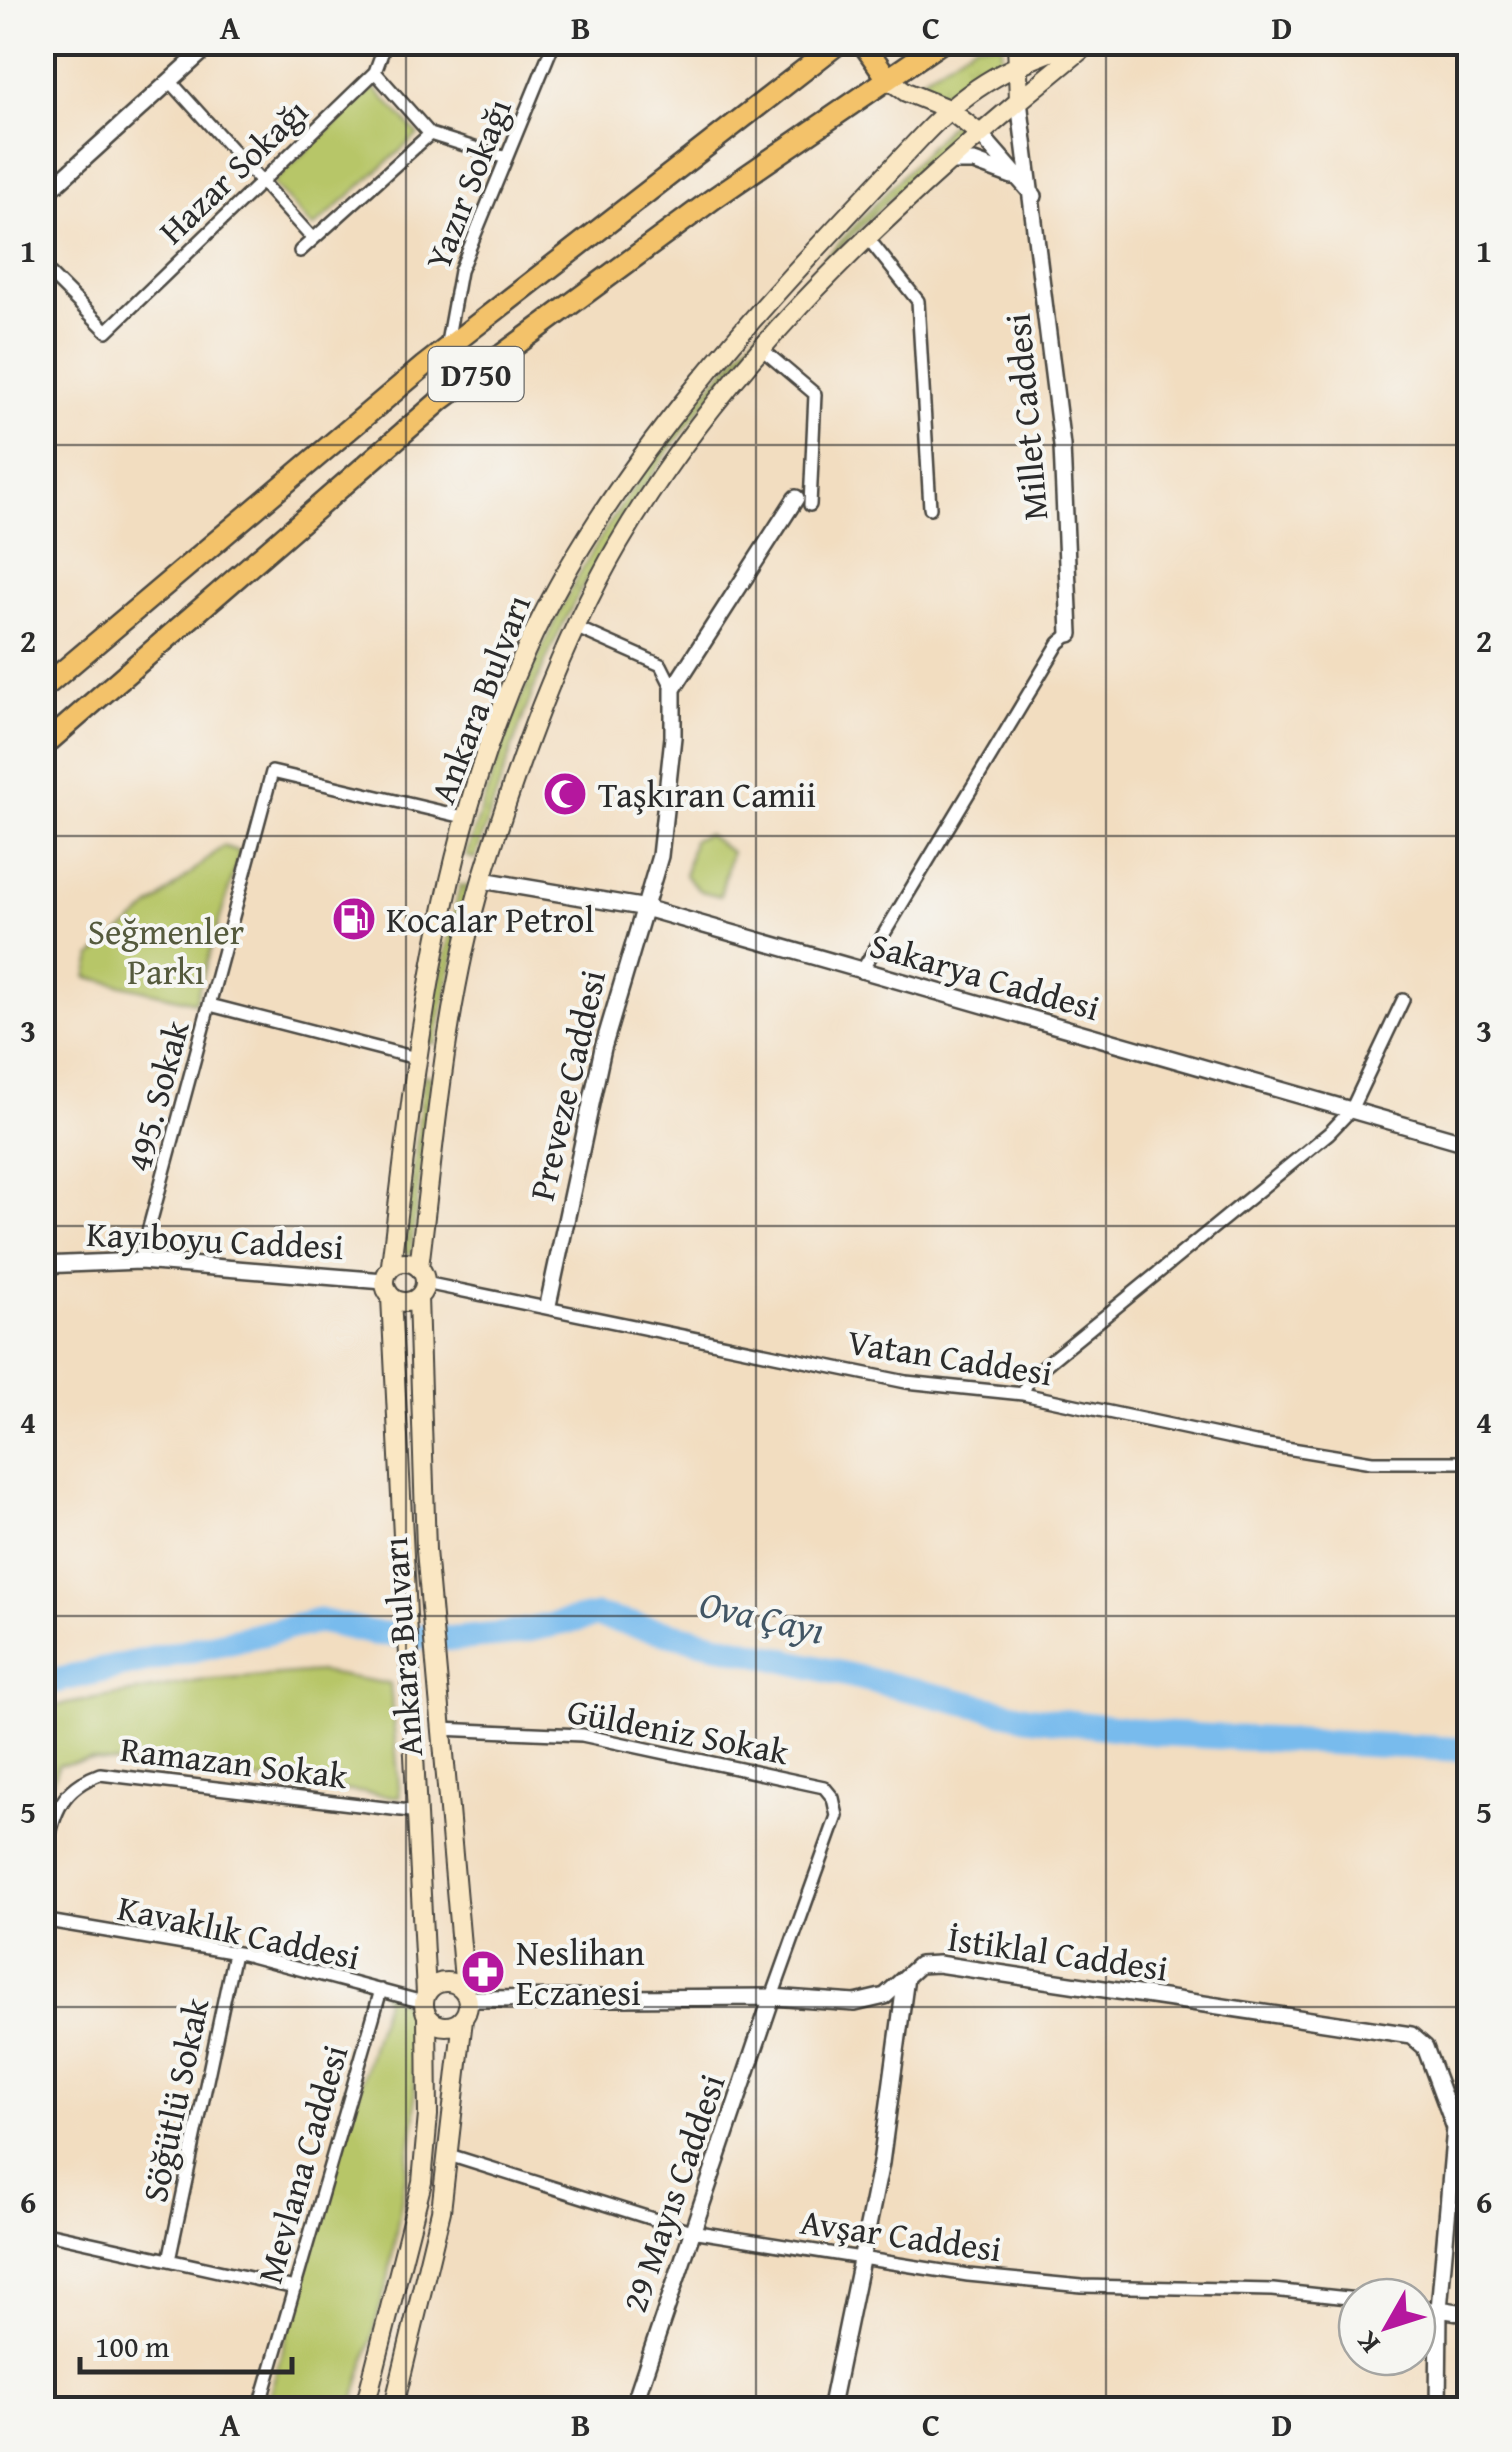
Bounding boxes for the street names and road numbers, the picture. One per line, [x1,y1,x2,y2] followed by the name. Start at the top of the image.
[147,87,319,255] street label: Hazar Sokağı
[412,91,524,277] street label: Yazır Sokağı
[992,311,1060,523] street label: Millet Caddesi
[428,347,524,401] road number: D750
[417,587,543,811] street label: Ankara Bulvarı
[864,919,1106,1033] street label: Sakarya Caddesi
[516,965,618,1205] street label: Preveze Caddesi
[112,1015,202,1177] street label: 495. Sokak
[85,1208,345,1272] street label: Kayıboyu Caddesi
[844,1316,1056,1398] street label: Vatan Caddesi
[369,1536,435,1758] street label: Ankara Bulvarı
[563,1685,793,1777] street label: Güldeniz Sokak
[118,1723,351,1801] street label: Ramazan Sokak
[113,1881,365,1983] street label: Kavaklık Caddesi
[945,1912,1171,1994] street label: İstiklal Caddesi
[129,1993,222,2207] street label: Söğütlü Sokak
[244,2039,360,2289] street label: Mevlana Caddesi
[608,2067,738,2319] street label: 29 Mayıs Caddesi
[797,2196,1005,2274] street label: Avşar Caddesi

